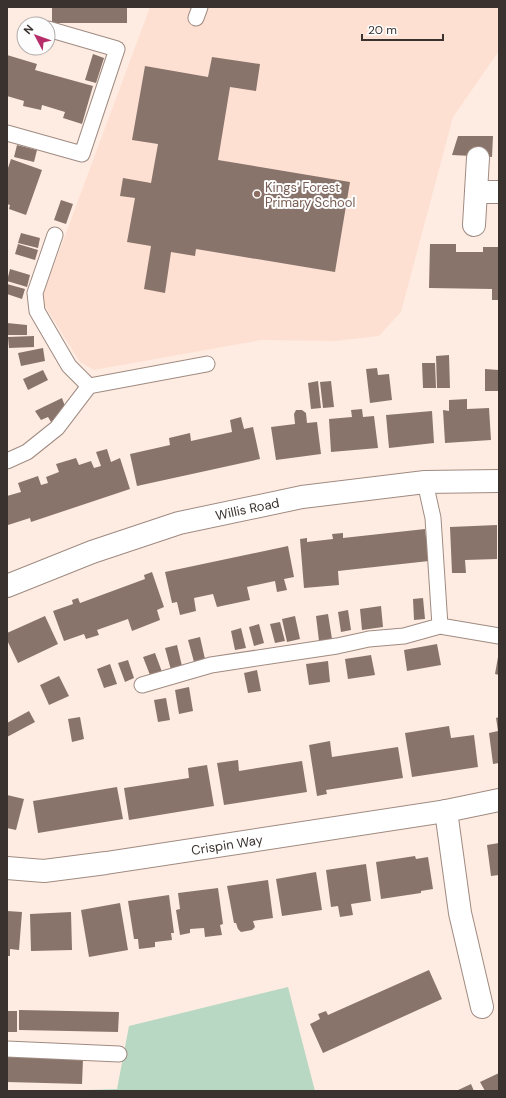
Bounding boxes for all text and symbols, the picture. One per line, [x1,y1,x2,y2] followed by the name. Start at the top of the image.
[16,16,56,56] north arrow
[362,16,443,42] scale bar
[21,22,36,37] text: N
[368,22,397,38] text: 20 m
[265,179,355,211] place label: Kings' Forest Primary School
[252,189,262,199] marker: Kings' Forest Primary School
[214,494,281,524] street label: Willis Road
[190,831,264,858] street label: Crispin Way

